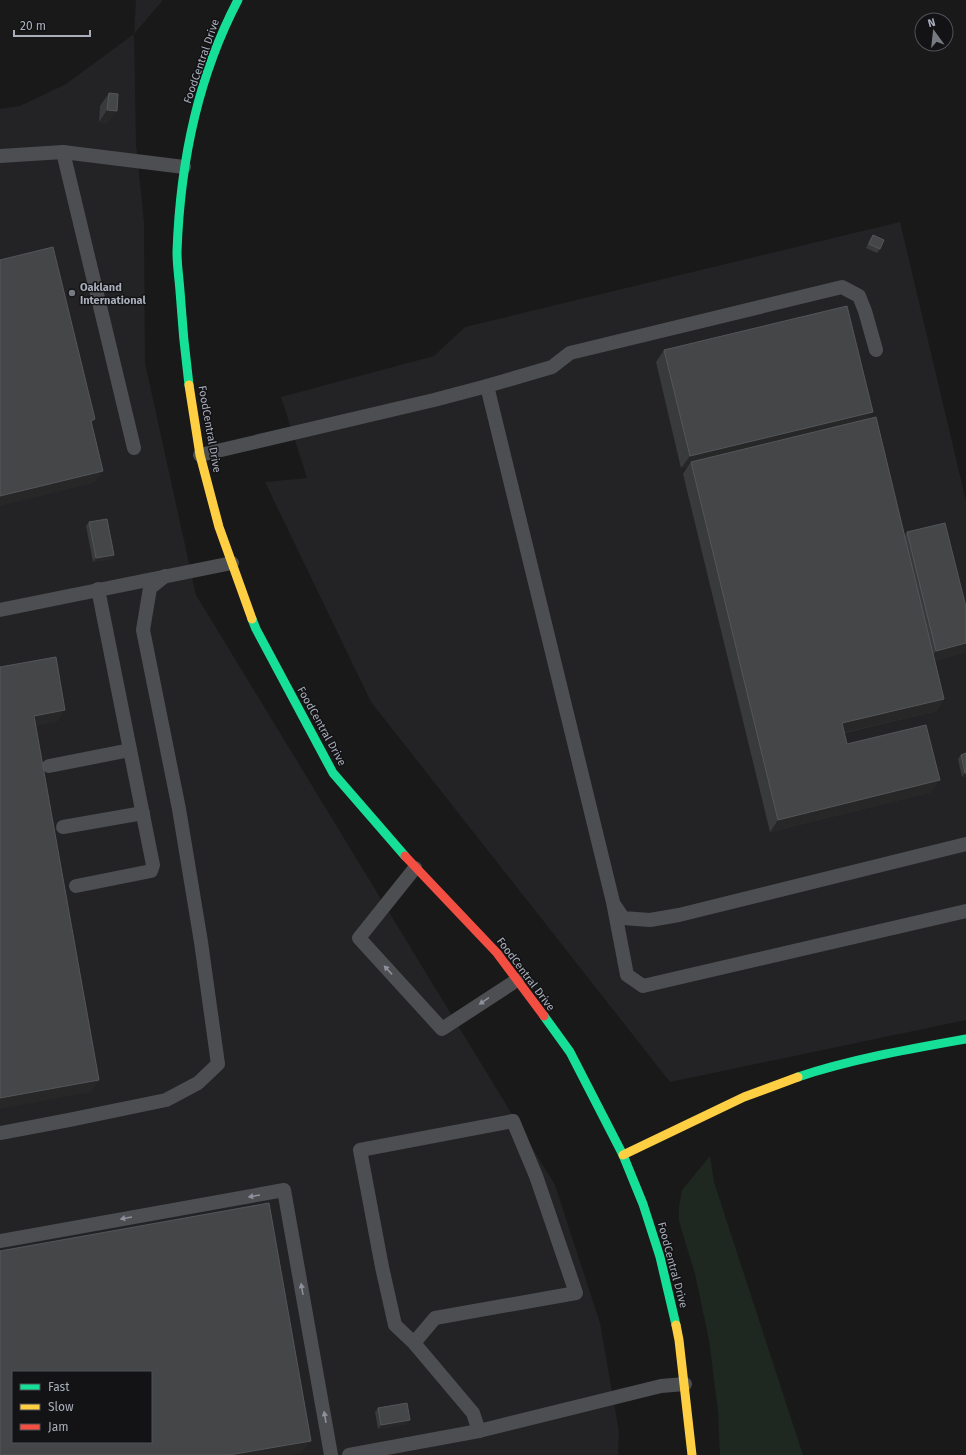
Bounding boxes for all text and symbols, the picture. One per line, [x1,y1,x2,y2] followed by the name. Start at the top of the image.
[14,12,90,38] scale bar
[914,12,954,52] north arrow
[926,16,937,30] text: N
[181,17,222,105] street label: FoodCentral Drive
[20,19,46,33] text: 20 m
[80,281,147,307] place label: Oakland International
[67,288,77,298] marker: Oakland International
[195,384,224,474] street label: FoodCentral Drive
[294,684,349,768] street label: FoodCentral Drive
[494,935,557,1014] street label: FoodCentral Drive
[384,965,393,976] one-way arrow
[479,997,489,1005] one-way arrow
[248,1193,261,1199] one-way arrow
[120,1216,133,1222] one-way arrow
[655,1221,690,1310] street label: FoodCentral Drive
[299,1283,305,1295] one-way arrow
[12,1371,152,1443] legend
[48,1380,70,1394] text: Fast
[48,1400,74,1414] text: Slow
[321,1410,327,1423] one-way arrow
[48,1420,68,1434] text: Jam

